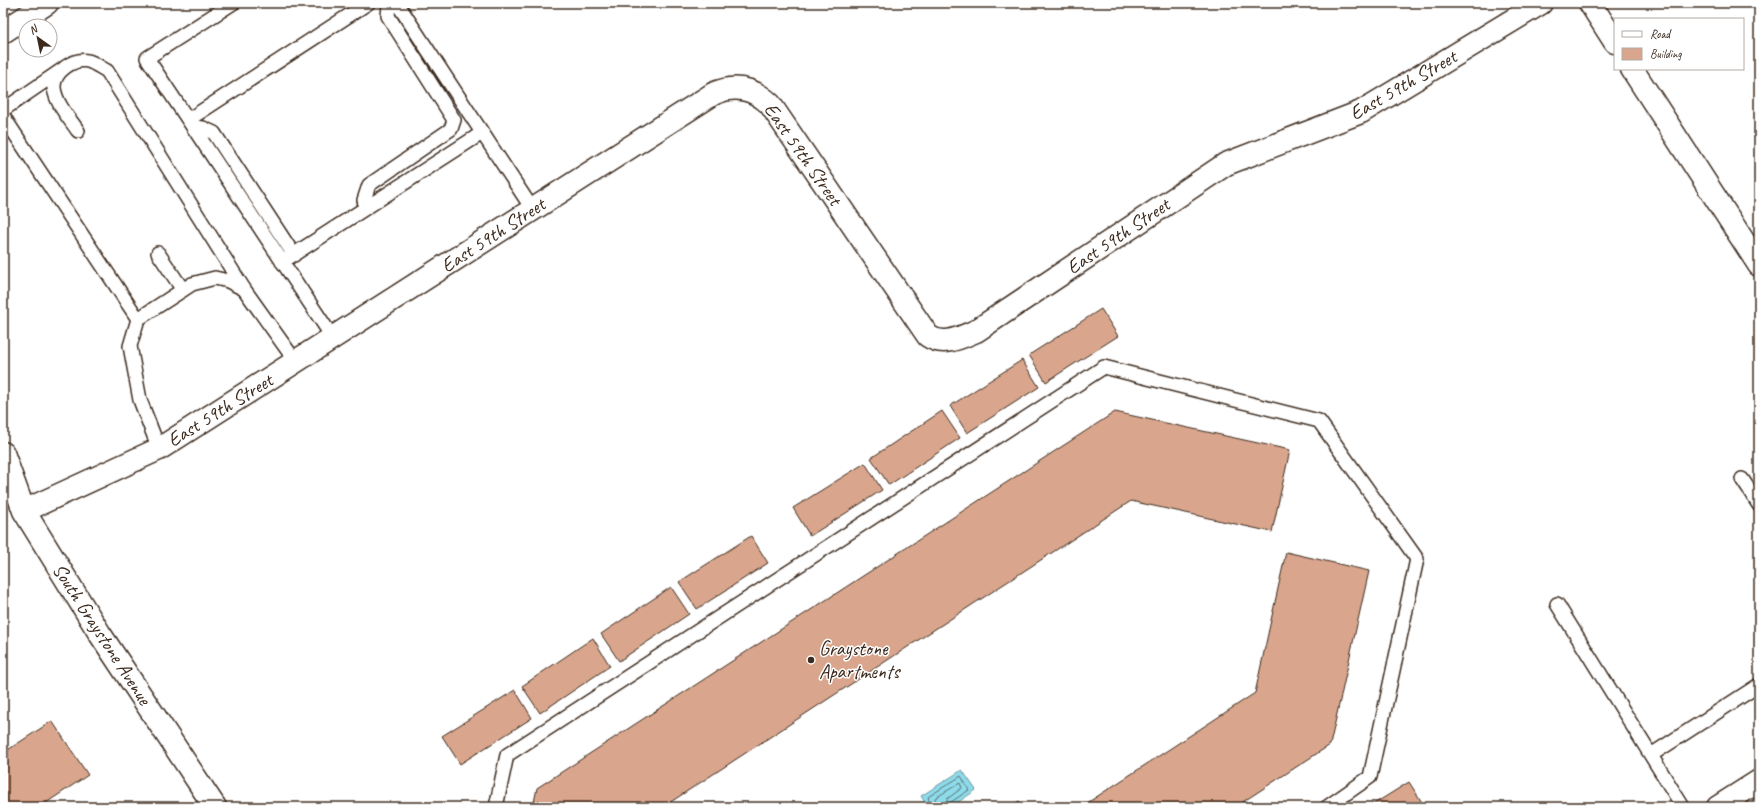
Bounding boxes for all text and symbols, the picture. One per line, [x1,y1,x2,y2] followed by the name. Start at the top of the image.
[18,18,58,58] north arrow
[1614,18,1744,70] legend
[26,21,41,37] text: N
[1650,26,1672,42] text: Road
[1345,43,1463,126] street label: East 59th Street
[1650,46,1682,62] text: Building
[759,98,849,212] street label: East 59th Street
[436,191,552,278] street label: East 59th Street
[1062,191,1176,280] street label: East 59th Street
[163,367,279,452] street label: East 59th Street
[47,559,158,711] street label: South Graystone Avenue
[819,636,901,684] place label: Graystone Apartments
[806,655,816,665] marker: Graystone Apartments

